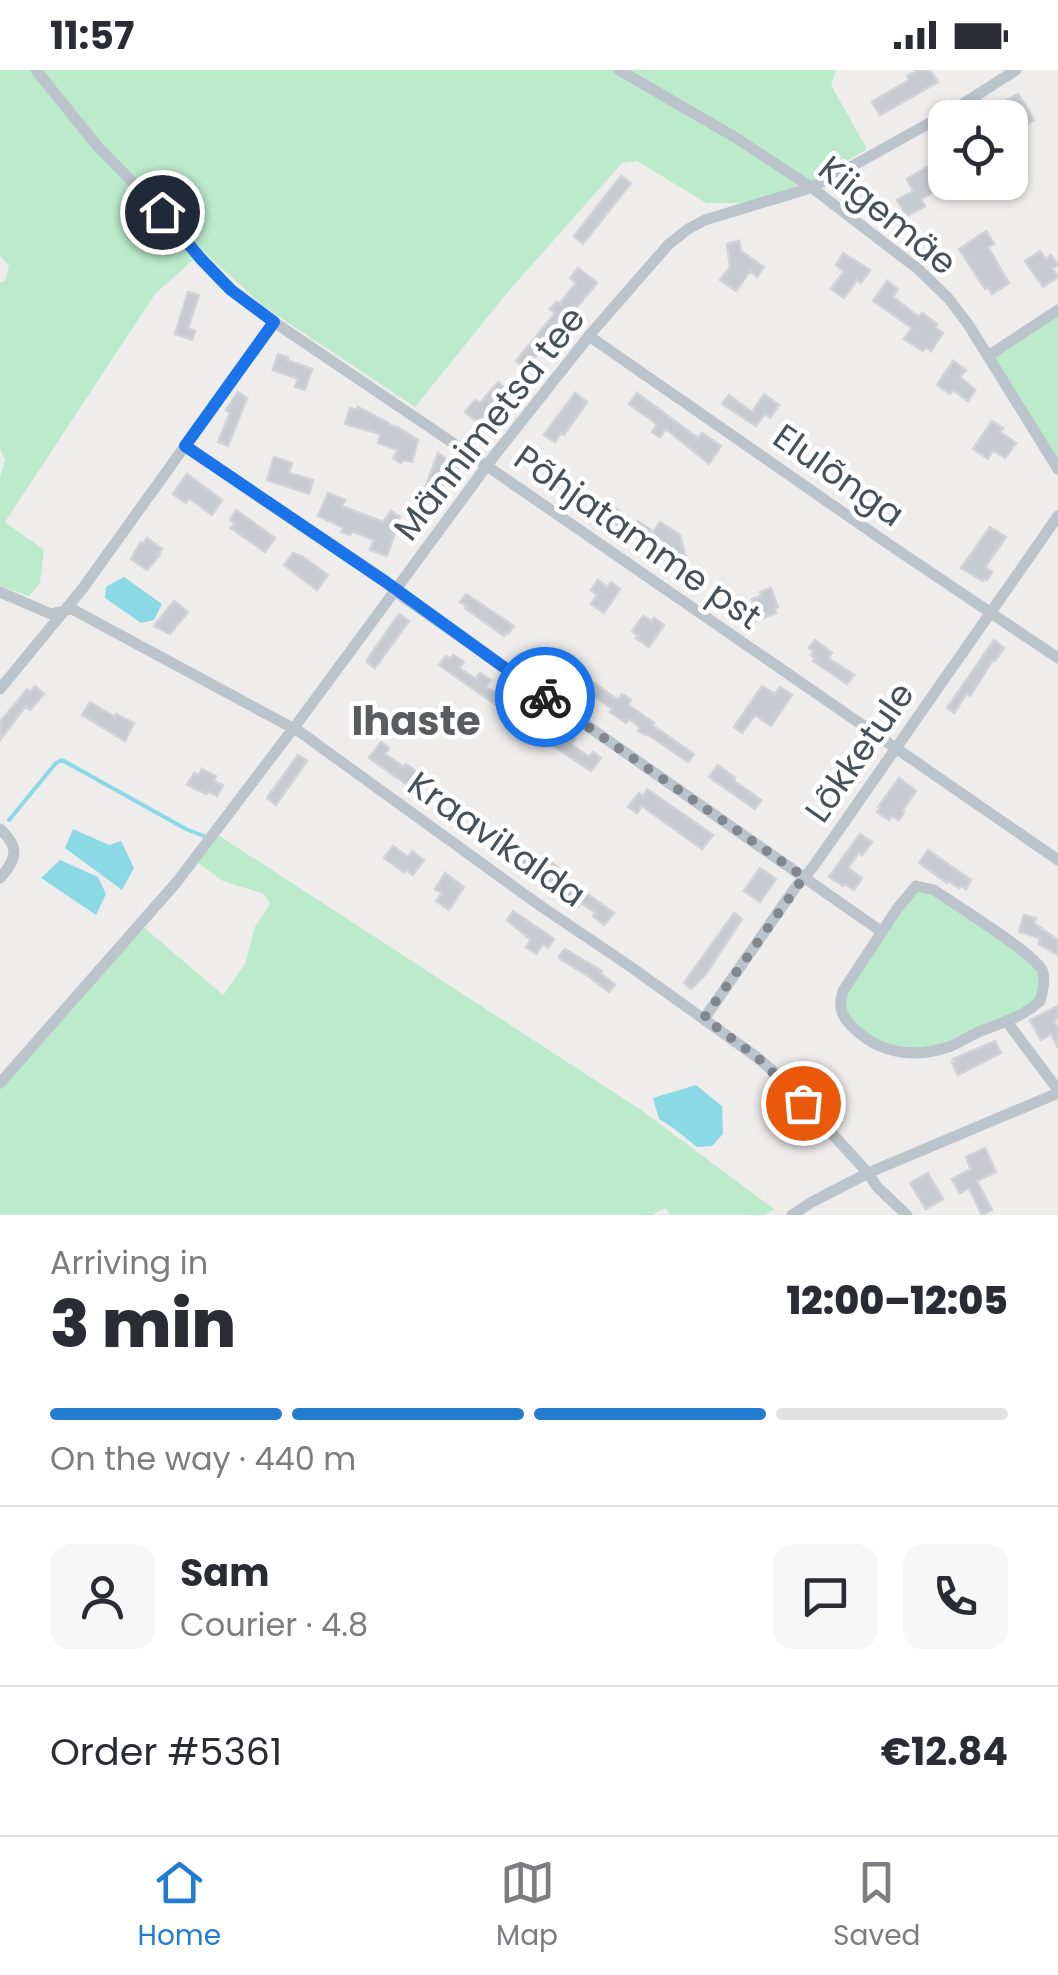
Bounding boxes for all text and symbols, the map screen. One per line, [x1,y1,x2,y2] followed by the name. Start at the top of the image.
[50,9,134,62] text: 11:57
[928,100,1028,200] map controls
[928,100,1028,200] button: locate
[808,144,968,286] street label: Kiigemäe
[120,170,205,255] pin
[135,185,190,240] icon: home
[382,296,596,550] street label: Männimetsa tee
[764,412,914,538] street label: Elulõnga
[505,433,771,641] street label: Põhjatamme pst
[495,647,595,747] courier
[518,670,573,725] icon: bike
[793,672,925,832] street label: Lõkketule
[351,693,481,749] district label: Ihaste
[398,760,596,918] street label: Kraavikalda
[761,1061,846,1146] pin
[776,1076,831,1131] icon: bag
[50,1240,208,1285] text: Arriving in
[786,1274,1008,1327] text: 12:00–12:05
[50,1279,236,1370] text: 3 min
[50,1436,356,1481] text: On the way · 440 m
[50,1544,155,1649] button: person
[773,1544,878,1649] button: chat
[903,1544,1008,1649] button: phone
[180,1546,269,1599] text: Sam
[180,1602,368,1647] text: Courier · 4.8
[50,1725,282,1778] text: Order #5361
[881,1725,1008,1778] text: €12.84
[138,1855,221,1957] tab: Home
[496,1855,558,1957] tab: Map
[833,1855,920,1957] tab: Saved

